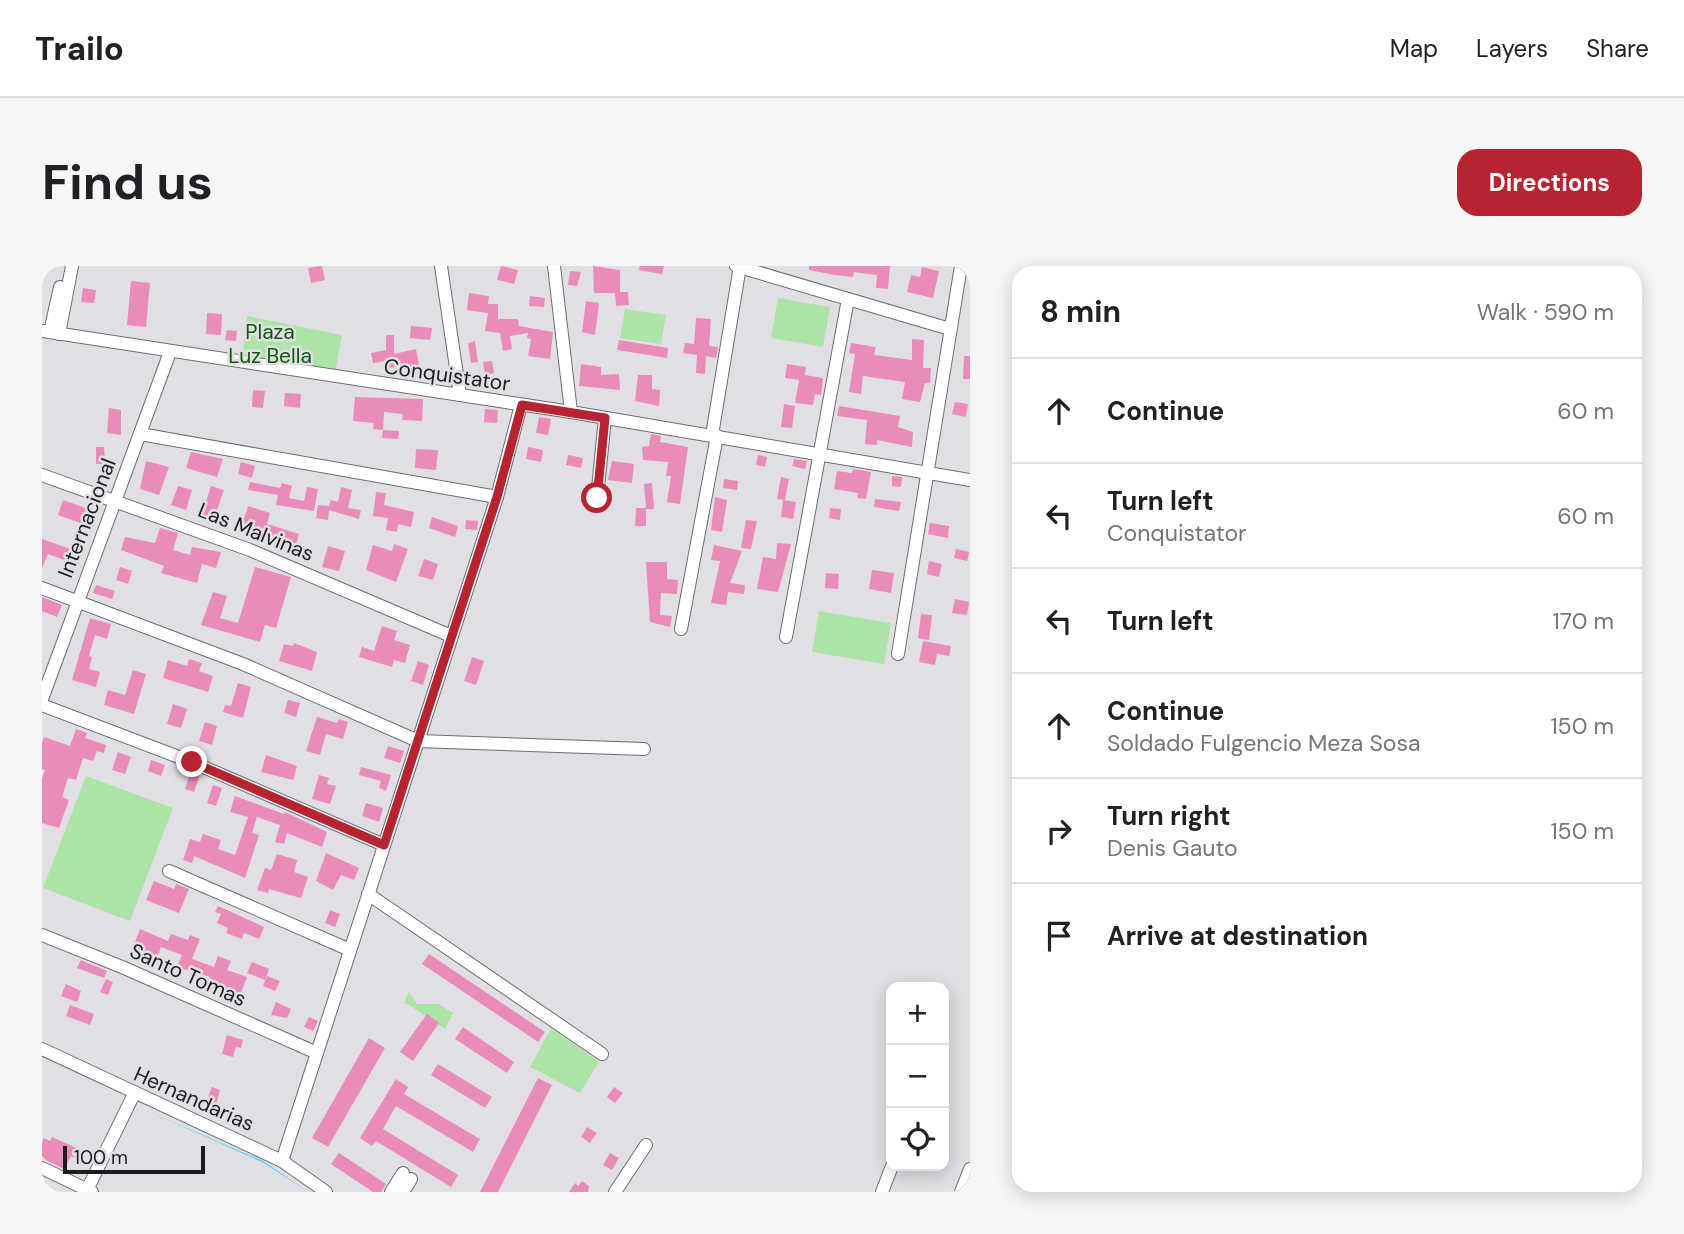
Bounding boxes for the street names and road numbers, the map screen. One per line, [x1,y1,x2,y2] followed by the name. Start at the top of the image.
[382,352,512,398] street label: Conquistator
[51,454,123,582] street label: Internacional
[194,496,318,568] street label: Las Malvinas
[125,937,251,1013] street label: Santo Tomas
[129,1060,259,1138] street label: Hernandarias

